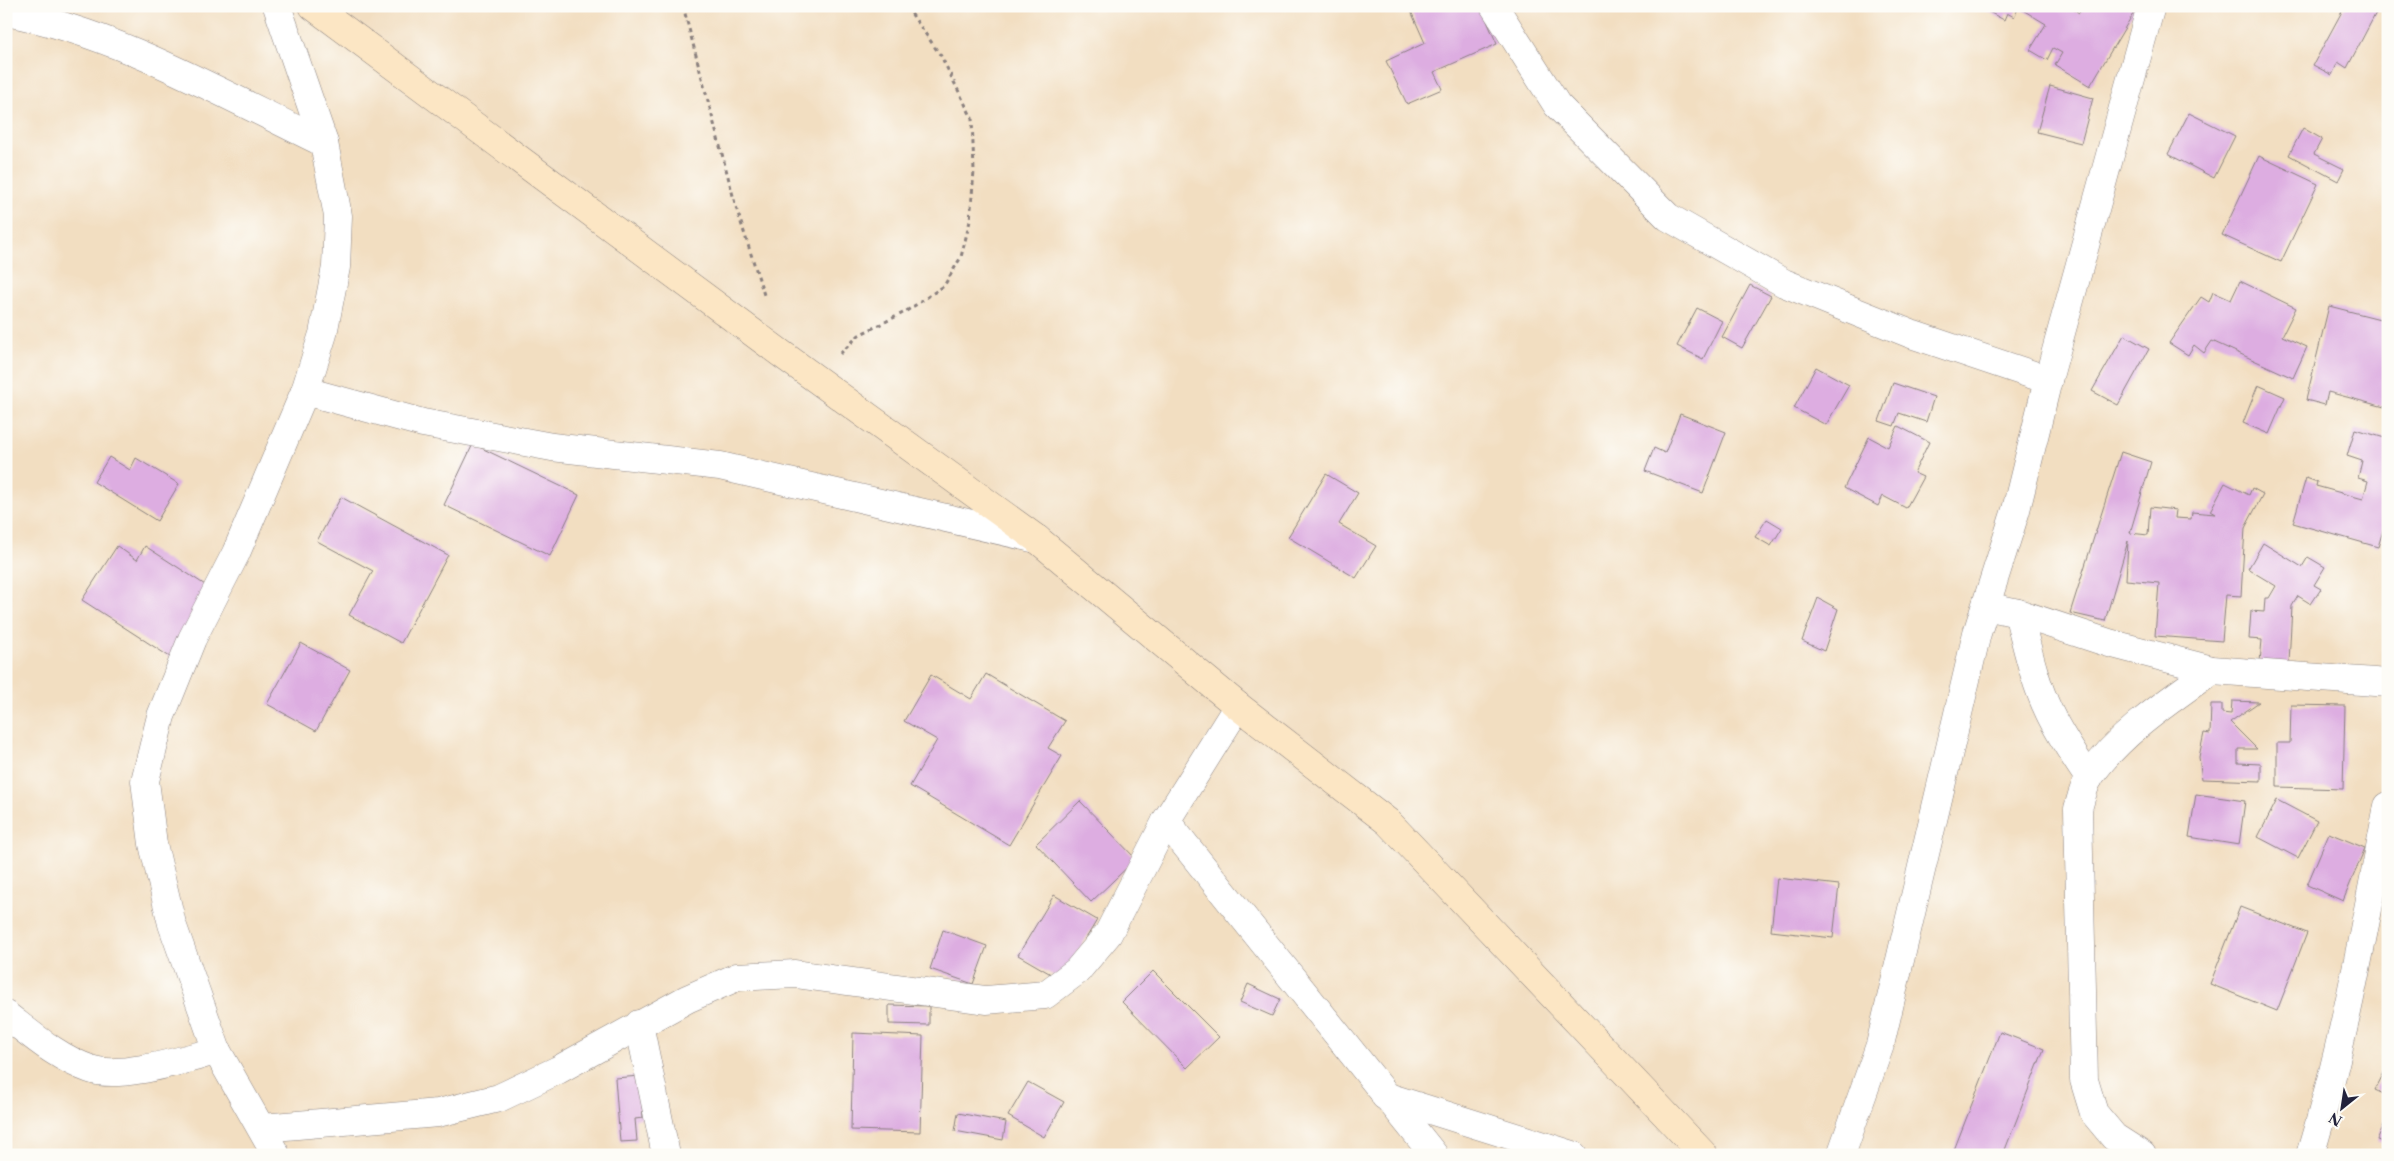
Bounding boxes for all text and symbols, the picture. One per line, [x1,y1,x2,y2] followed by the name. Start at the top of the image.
[2316,1084,2366,1134] north arrow
[2326,1108,2345,1130] text: N

